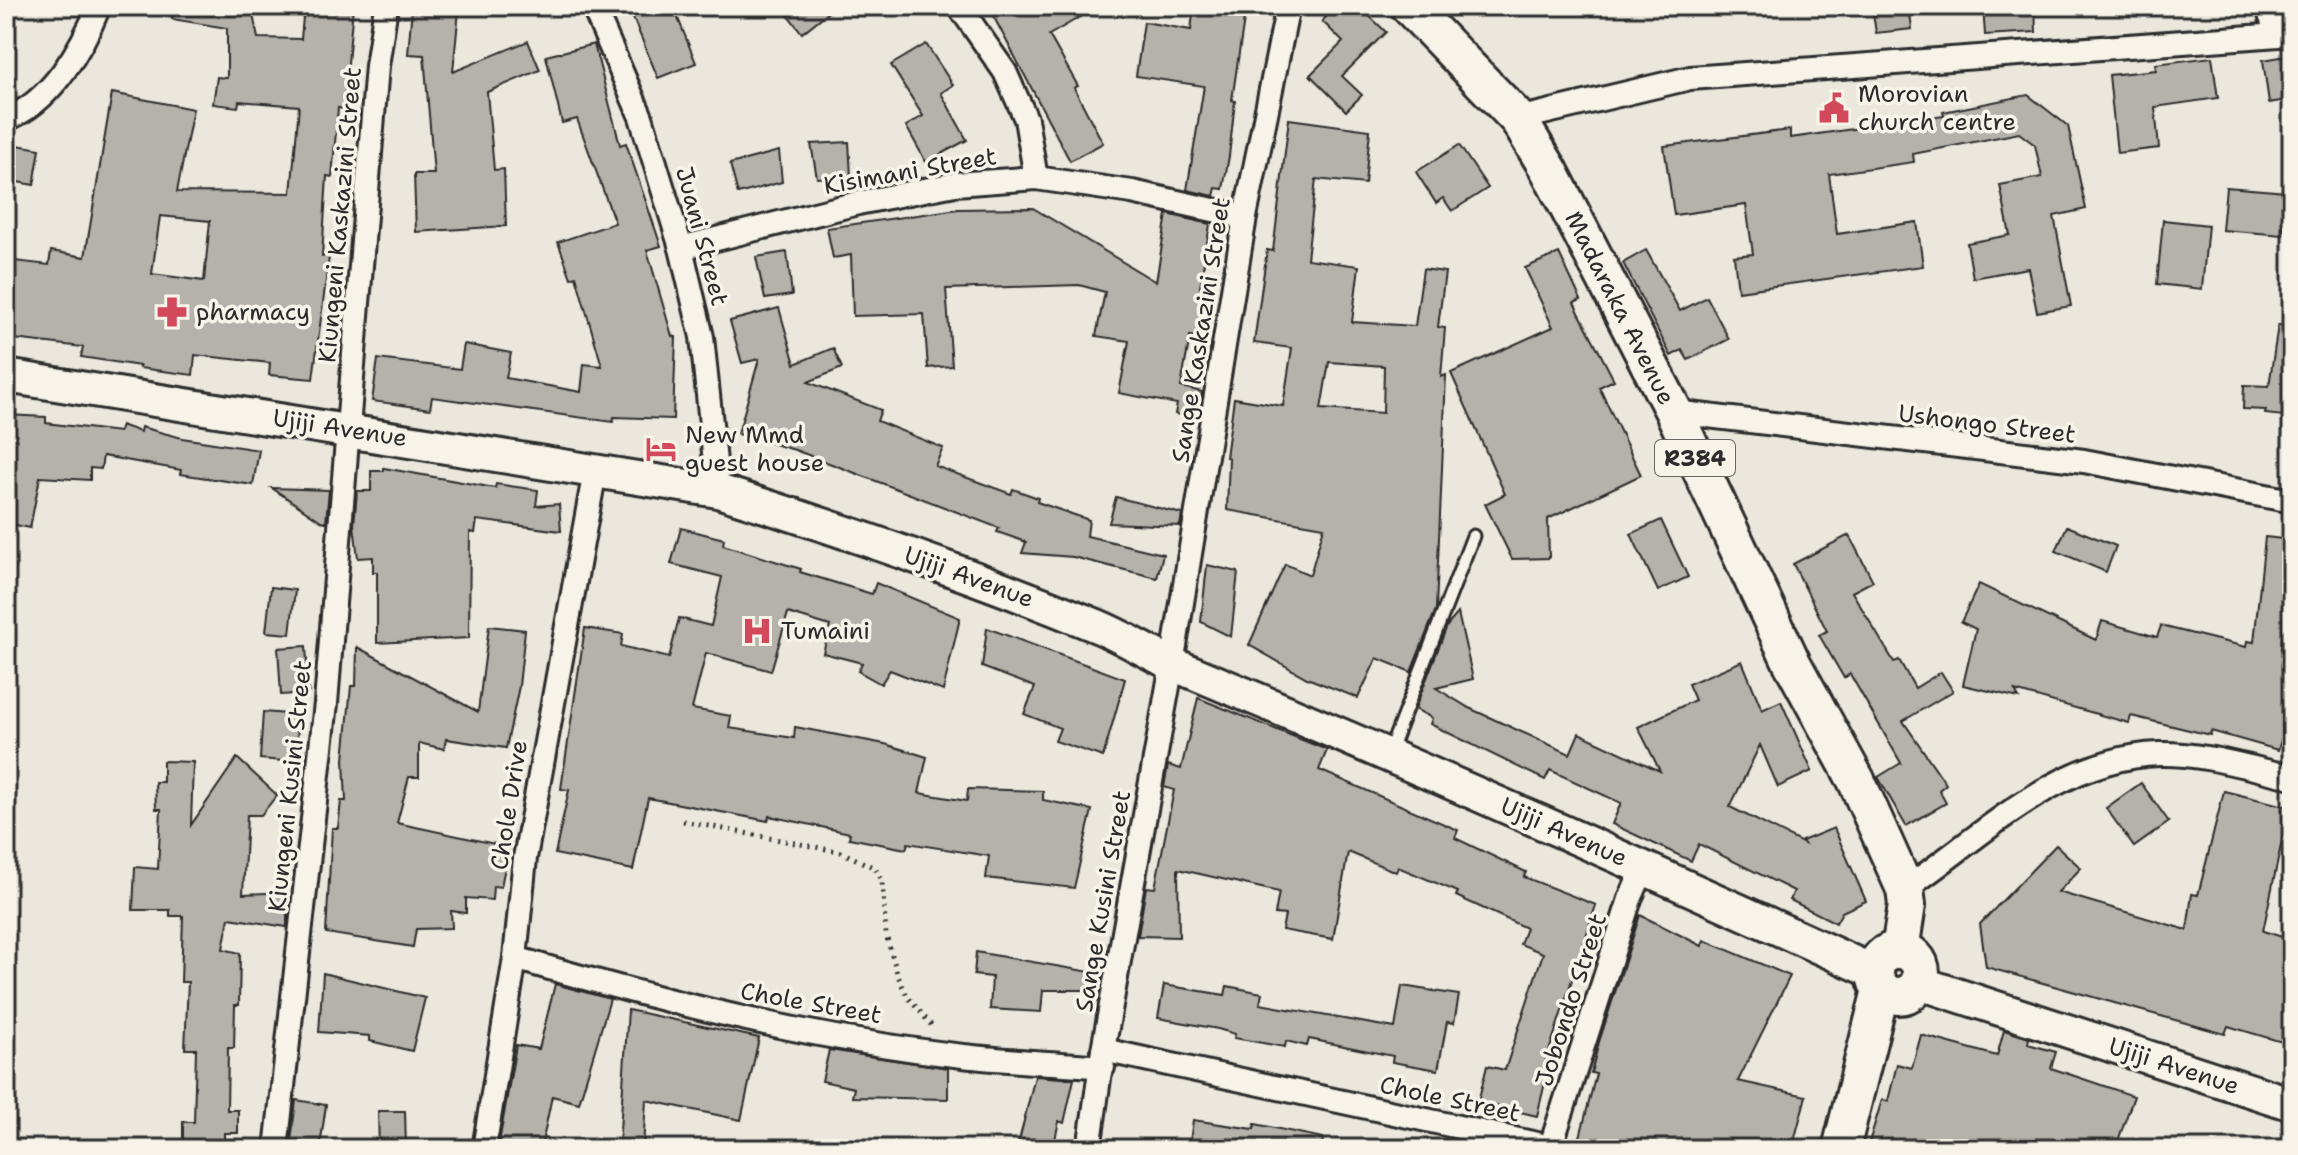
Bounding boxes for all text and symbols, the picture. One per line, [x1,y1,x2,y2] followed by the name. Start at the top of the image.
[311,66,369,364] street label: Kiungeni Kaskazini Street
[1858,78,2016,138] place label: Morovian church centre
[1817,91,1851,125] public building icon: Morovian church centre
[821,140,999,202] street label: Kisimani Street
[668,163,736,309] street label: Juani Street
[1164,195,1238,465] street label: Sange Kaskazini Street
[1557,206,1683,410] street label: Madaraka Avenue
[155,295,189,329] pharmacy icon: pharmacy
[196,296,310,328] place label: pharmacy
[1896,397,2078,451] street label: Ushongo Street
[271,402,409,454] street label: Ujiji Avenue
[685,419,824,479] place label: New Mmd guest house
[644,432,678,466] hotel icon: New Mmd guest house
[1655,440,1735,476] road number: R384
[900,539,1038,615] street label: Ujiji Avenue
[740,614,774,648] hospital icon: Tumaini
[781,615,870,647] place label: Tumaini
[261,659,319,913] street label: Kiungeni Kusini Street
[483,738,535,872] street label: Chole Drive
[1068,788,1138,1014] street label: Sange Kusini Street
[1496,790,1632,874] street label: Ujiji Avenue
[1528,909,1614,1091] street label: Jobondo Street
[738,975,884,1031] street label: Chole Street
[2105,1030,2243,1102] street label: Ujiji Avenue
[1377,1069,1523,1129] street label: Chole Street

